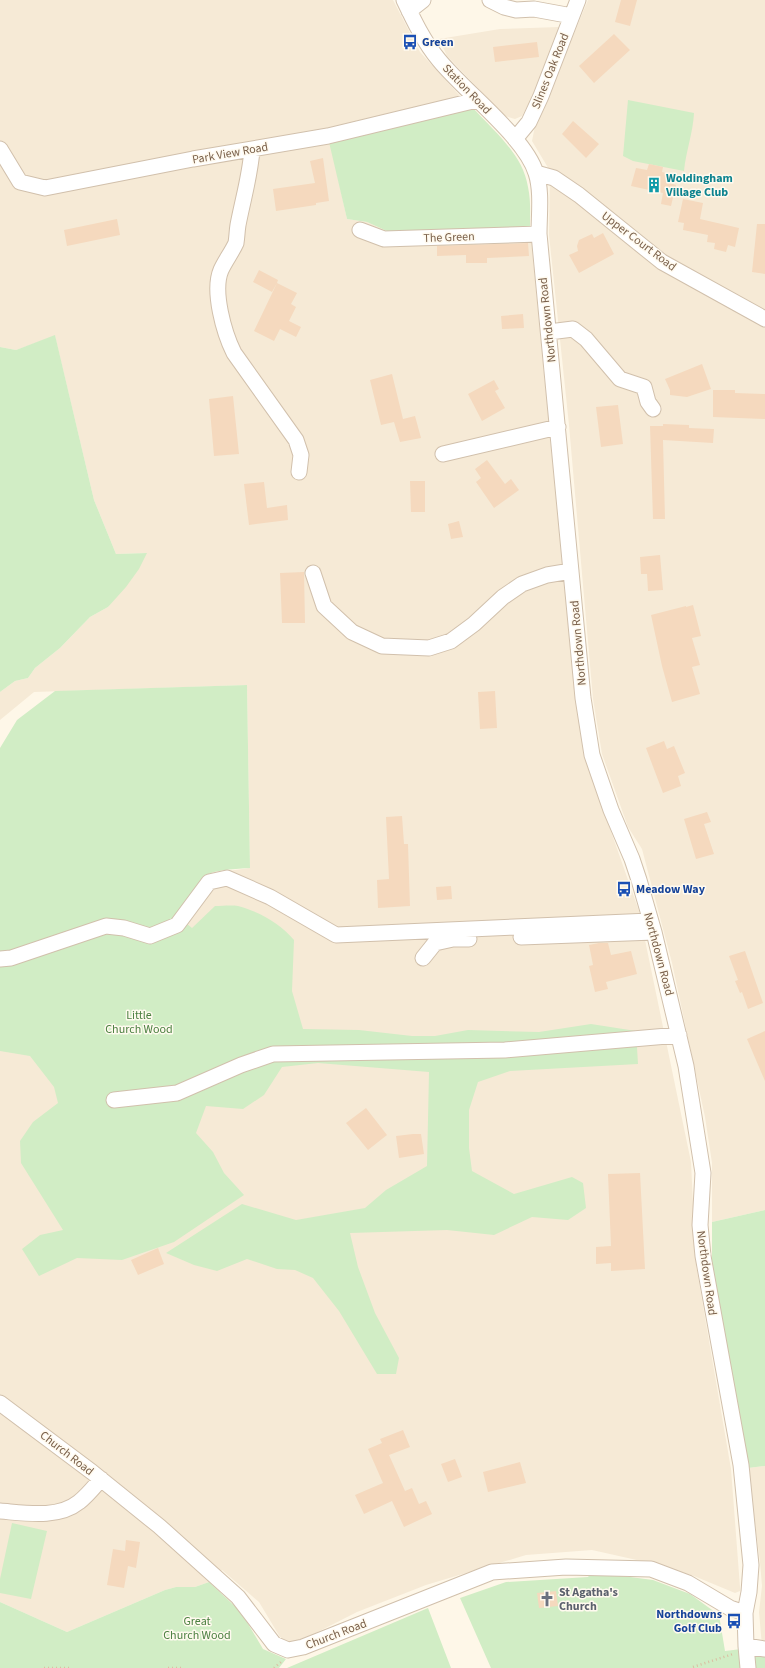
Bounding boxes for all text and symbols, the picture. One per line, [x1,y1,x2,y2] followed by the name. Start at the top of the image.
[528,31,573,112] street label: Slines Oak Road
[401,33,419,51] bus stop icon: Green
[422,34,454,51] place label: Green
[438,60,495,118] street label: Station Road
[191,138,269,169] street label: Park View Road
[665,170,733,201] place label: Woldingham Village Club
[645,176,663,194] building icon: Woldingham Village Club
[598,208,680,275] street label: Upper Court Road
[423,228,475,247] street label: The Green
[535,277,560,363] street label: Northdown Road
[566,600,591,686] street label: Northdown Road
[615,880,633,898] bus stop icon: Meadow Way
[636,881,706,898] place label: Meadow Way
[639,911,678,998] street label: Northdown Road
[105,1007,173,1038] park label: Little Church Wood
[692,1230,721,1317] street label: Northdown Road
[36,1427,97,1480] street label: Church Road
[559,1584,618,1615] place label: St Agatha's Church
[538,1590,556,1608] church icon: St Agatha's Church
[656,1606,722,1637] place label: Northdowns Golf Club
[725,1612,743,1630] bus stop icon: Northdowns Golf Club
[163,1613,231,1644] park label: Great Church Wood
[303,1615,369,1654] street label: Church Road

